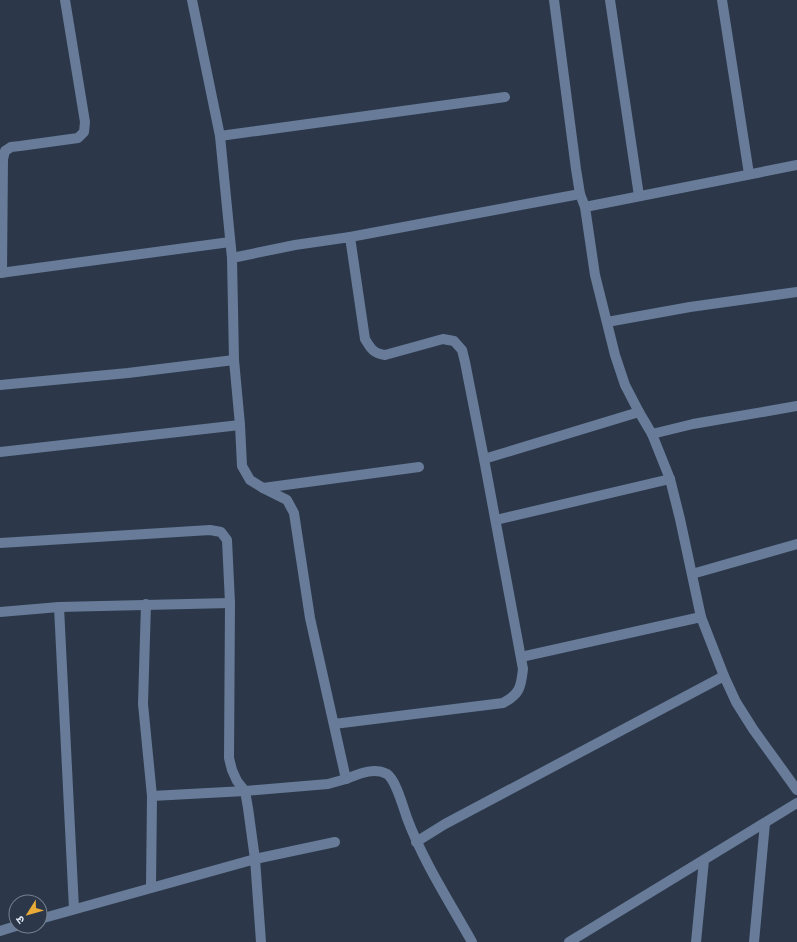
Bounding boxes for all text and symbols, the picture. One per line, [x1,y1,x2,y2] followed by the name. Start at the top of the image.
[8,894,48,934] north arrow
[12,913,27,927] text: उ

